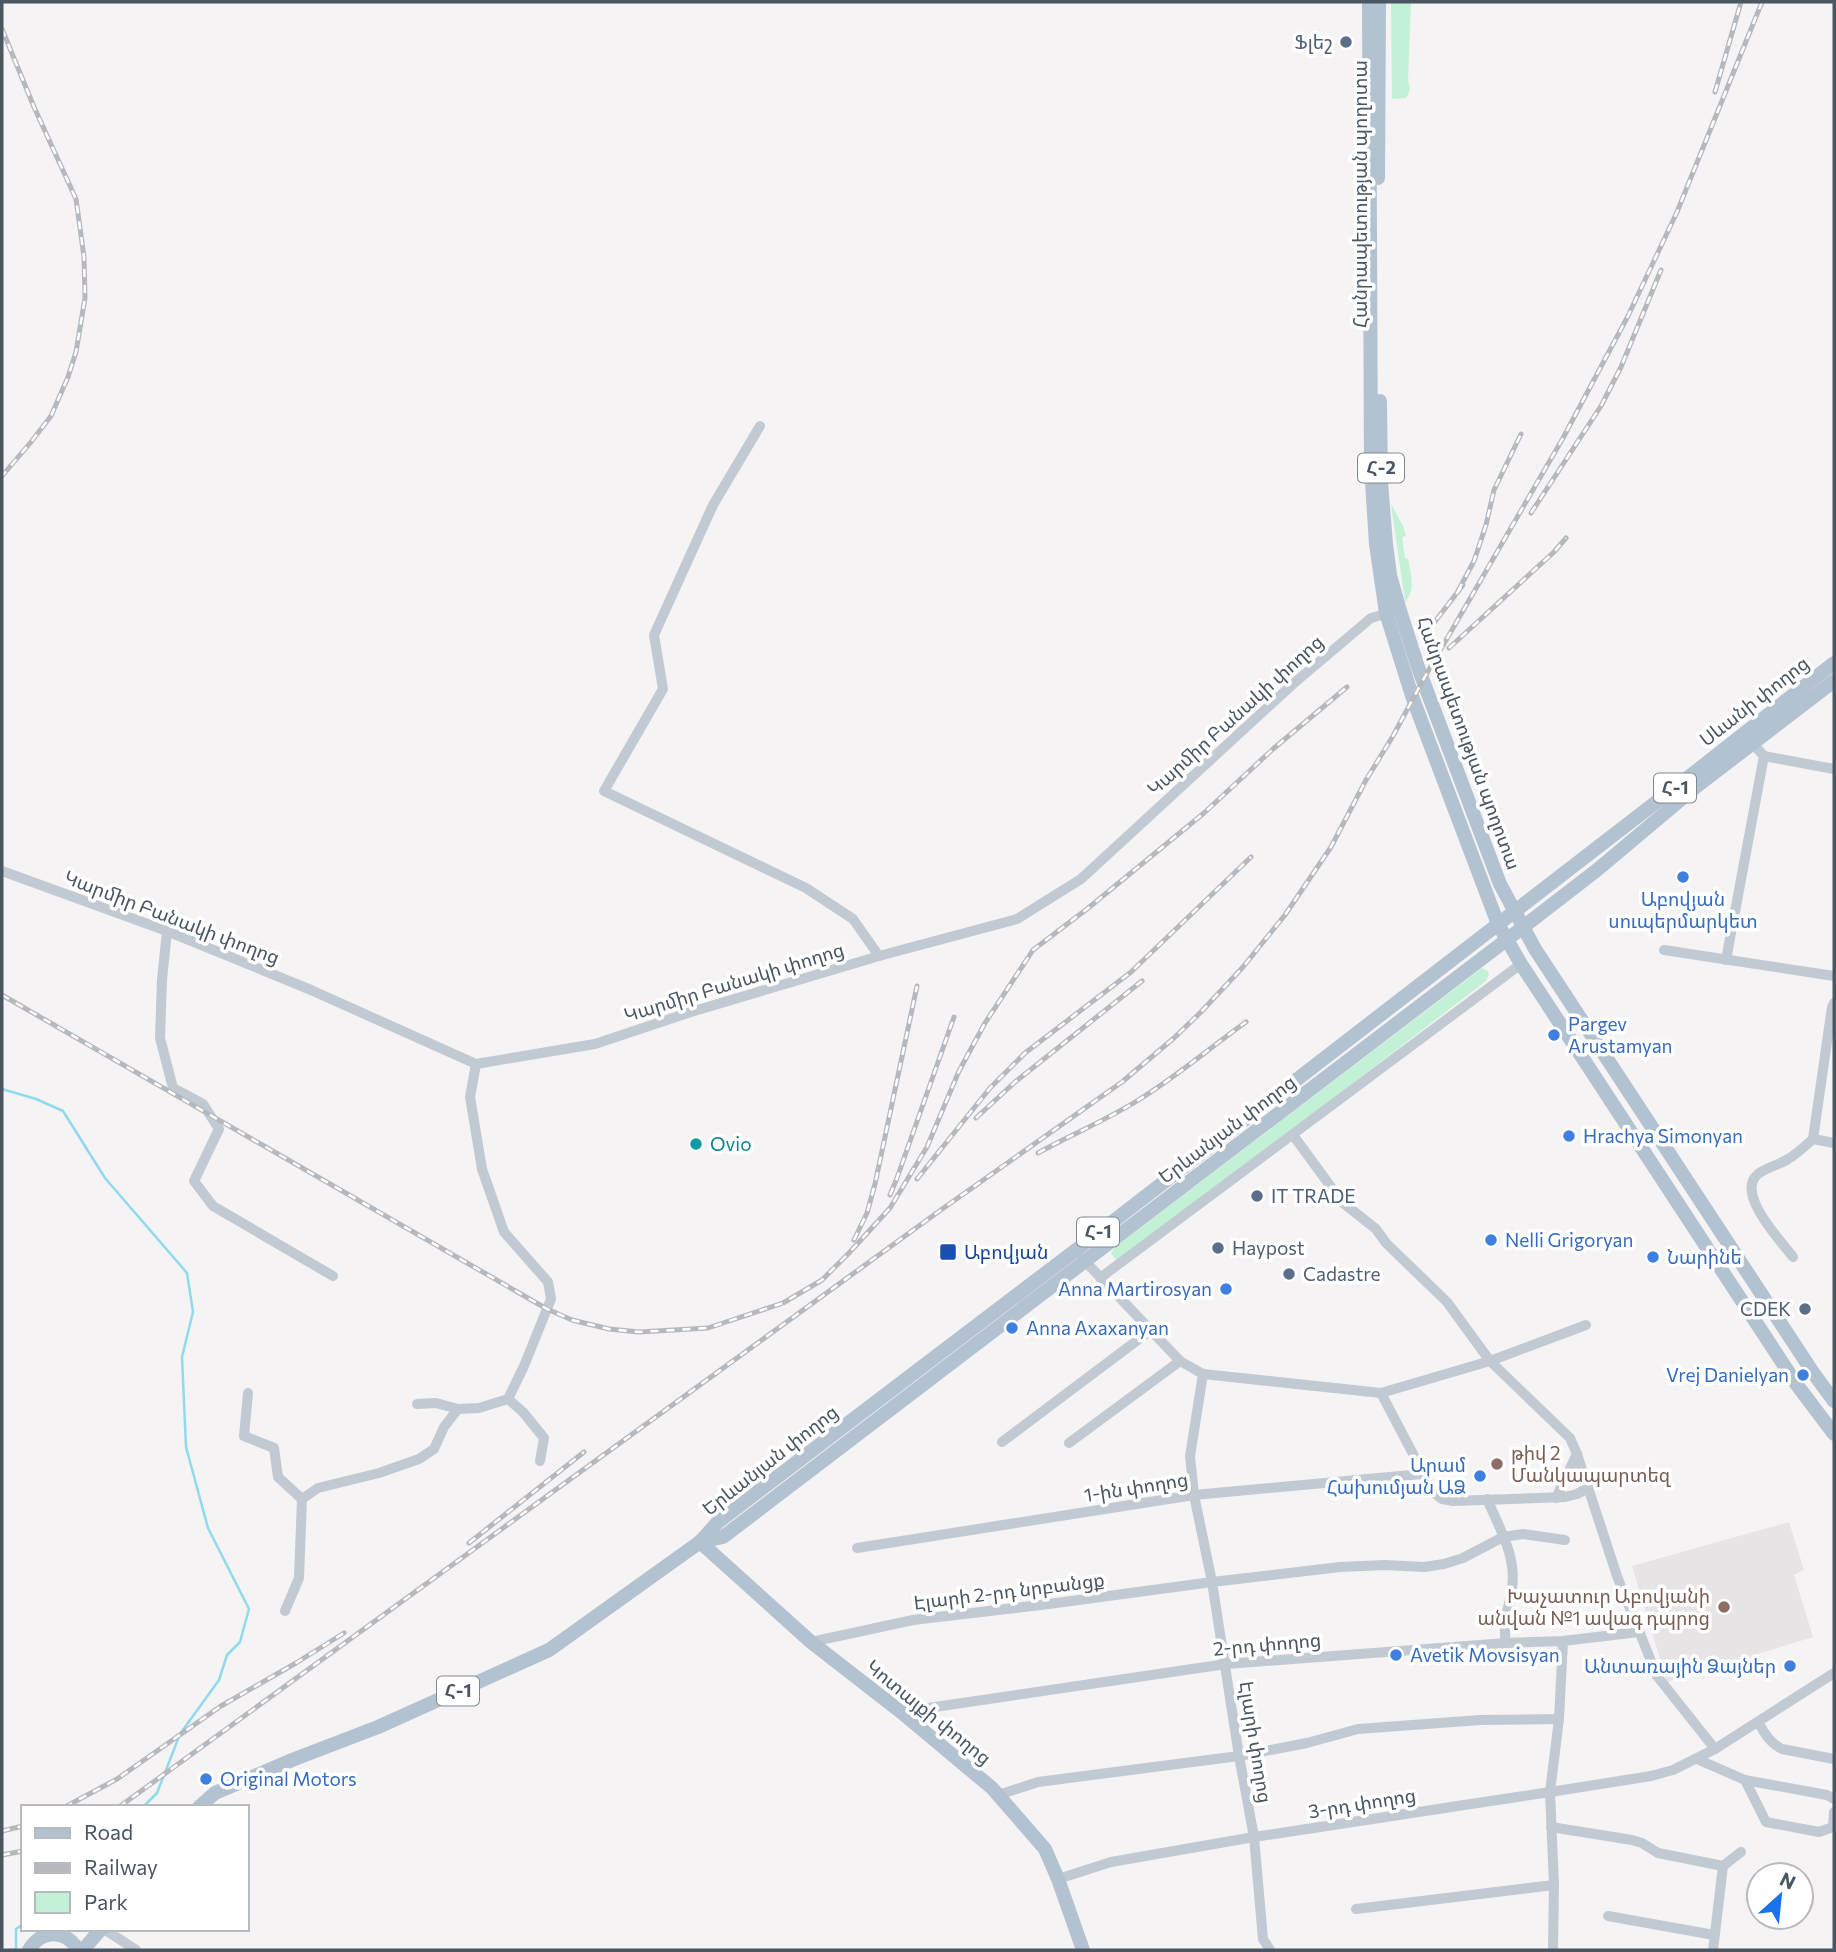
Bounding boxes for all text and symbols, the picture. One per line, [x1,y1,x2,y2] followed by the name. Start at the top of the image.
[1294,30,1332,54] place label: Ֆլեշ
[1338,34,1354,50] marker: Ֆլեշ
[1348,60,1372,328] street label: Հանրապետության պողոտա
[1358,454,1404,482] road number: Հ-2
[1412,613,1526,873] street label: Հանրապետության պողոտա
[1142,629,1328,801] street label: Կարմիր Բանակի փողոց
[1695,651,1813,751] street label: Սևանի փողոց
[1654,774,1696,802] road number: Հ-1
[61,865,283,969] street label: Կարմիր Բանակի փողոց
[1675,869,1691,885] marker: Աբովյան սուպերմարկետ
[1608,887,1758,933] place label: Աբովյան սուպերմարկետ
[621,937,847,1027] street label: Կարմիր Բանակի փողոց
[1568,1012,1672,1057] place label: Pargev Arustamyan
[1546,1027,1562,1043] marker: Pargev Arustamyan
[1154,1070,1300,1188] street label: Երևանյան փողոց
[1583,1124,1743,1147] place label: Hrachya Simonyan
[1561,1128,1577,1144] marker: Hrachya Simonyan
[710,1132,752,1155] place label: Ovio
[688,1136,704,1152] marker: Ovio
[1271,1184,1355,1207] place label: IT TRADE
[1249,1188,1265,1204] marker: IT TRADE
[1077,1218,1119,1246] road number: Հ-1
[1505,1228,1633,1251] place label: Nelli Grigoryan
[1483,1232,1499,1248] marker: Nelli Grigoryan
[1232,1236,1305,1259] place label: Haypost
[964,1240,1048,1264] place label: Աբովյան
[1210,1240,1226,1256] marker: Haypost
[938,1242,958,1262] marker: Աբովյան
[1667,1245,1742,1269] place label: Նարինե
[1645,1249,1661,1265] marker: Նարինե
[1303,1262,1381,1285] place label: Cadastre
[1281,1266,1297,1282] marker: Cadastre
[1058,1277,1212,1300] place label: Anna Martirosyan
[1218,1281,1234,1297] marker: Anna Martirosyan
[1740,1297,1791,1320] place label: CDEK
[1797,1301,1813,1317] marker: CDEK
[1026,1316,1169,1339] place label: Anna Axaxanyan
[1004,1320,1020,1336] marker: Anna Axaxanyan
[1666,1363,1789,1386] place label: Vrej Danielyan
[1795,1367,1811,1383] marker: Vrej Danielyan
[697,1400,843,1520] street label: Երևանյան փողոց
[1511,1441,1672,1487] place label: թիվ 2 Մանկապարտեզ
[1327,1453,1466,1499] place label: Արամ Հախումյան ԱՁ
[1489,1456,1505,1472] marker: թիվ 2 Մանկապարտեզ
[1082,1467,1190,1507] street label: 1-ին փողոց
[1472,1468,1488,1484] marker: Արամ Հախումյան ԱՁ
[912,1567,1106,1615] street label: Էլարի 2-րդ նրբանցք
[1477,1584,1710,1630] place label: Խաչատուր Աբովյանի անվան №1 ավագ դպրոց
[1716,1599,1732,1615] marker: Խաչատուր Աբովյանի անվան №1 ավագ դպրոց
[1212,1627,1322,1661] street label: 2-րդ փողոց
[1410,1643,1560,1666] place label: Avetik Movsisyan
[1388,1647,1404,1663] marker: Avetik Movsisyan
[862,1654,996,1770] street label: Կոտայքի փողոց
[1584,1654,1776,1678] place label: Անտառային Ձայներ
[1782,1658,1798,1674] marker: Անտառային Ձայներ
[437,1676,479,1706] road number: Հ-1
[1234,1679,1278,1805] street label: Էլարի փողոց
[220,1767,357,1790] place label: Original Motors
[198,1771,214,1787] marker: Original Motors
[1306,1783,1418,1823] street label: 3-րդ փողոց
[21,1805,248,1931] legend
[84,1819,133,1844] text: Road
[84,1854,158,1879] text: Railway
[1745,1861,1815,1931] north arrow
[1776,1867,1800,1894] text: N
[84,1889,128,1914] text: Park

